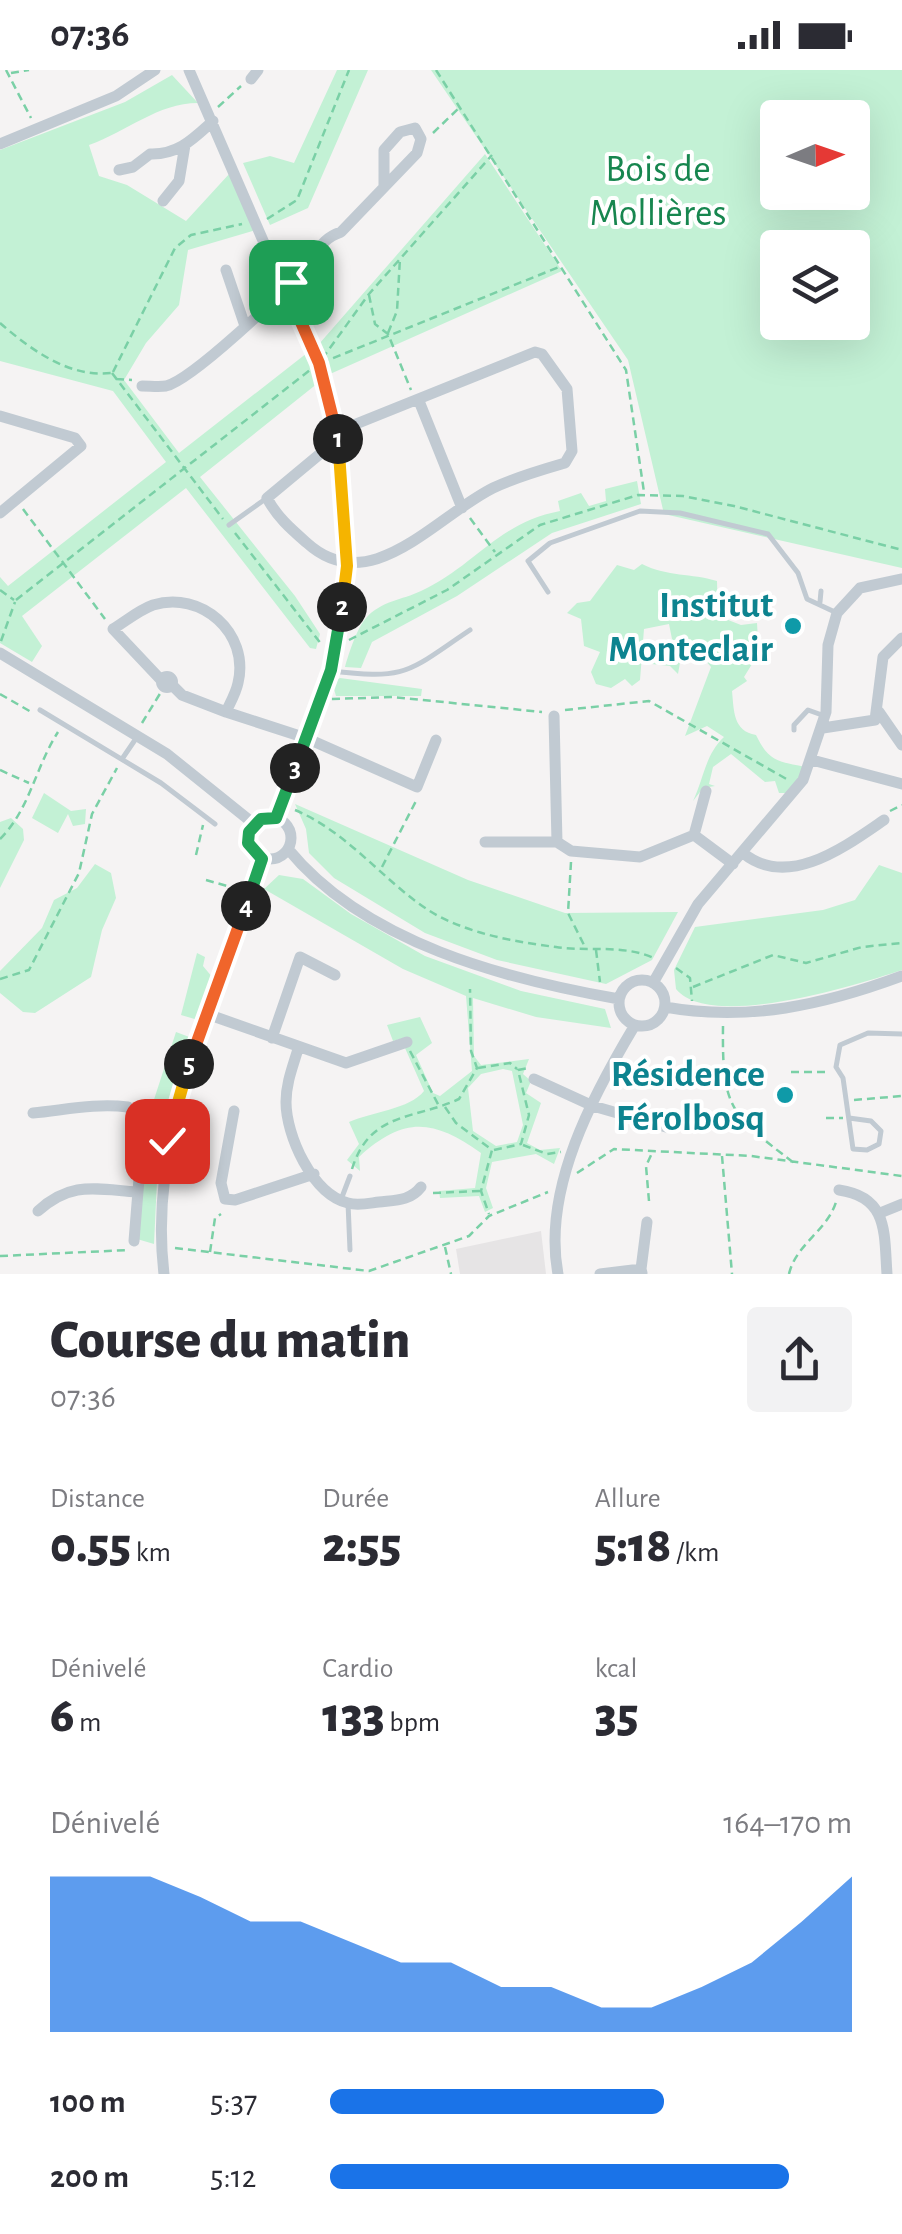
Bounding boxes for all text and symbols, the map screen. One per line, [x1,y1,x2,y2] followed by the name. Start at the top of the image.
[50,16,130,54] text: 07:36
[760,100,870,210] north arrow
[760,100,870,340] map controls
[589,151,727,233] park label: Bois de Mollières
[760,230,870,340] button: layers
[249,240,334,325] pin
[264,255,319,310] icon: arrive
[313,414,363,464] pin: 1
[333,425,343,453] text: 1
[317,582,367,632] pin: 2
[608,587,774,669] place label: Institut Monteclair
[335,593,349,621] text: 2
[782,615,804,637] marker: Institut Monteclair
[270,743,320,793] pin: 3
[289,754,301,782] text: 3
[221,881,271,931] pin: 4
[239,892,253,920] text: 4
[164,1039,214,1089] pin: 5
[183,1050,195,1078] text: 5
[611,1056,765,1138] place label: Résidence Férolbosq
[774,1084,796,1106] marker: Résidence Férolbosq
[125,1099,210,1184] pin
[140,1114,195,1169] icon: check
[747,1307,852,1412] button: share
[50,1313,410,1368] text: Course du matin
[50,1381,116,1413] text: 07:36
[50,1485,145,1513] text: Distance
[322,1485,389,1513] text: Durée
[595,1485,661,1513] text: Allure
[50,1521,131,1571] text: 0.55
[322,1521,401,1571] text: 2:55
[595,1521,671,1571] text: 5:18
[131,1539,171,1567] text: km
[671,1539,719,1567] text: /km
[50,1655,146,1683] text: Dénivelé
[322,1655,394,1683] text: Cardio
[595,1655,637,1683] text: kcal
[50,1691,74,1741] text: 6
[322,1691,385,1741] text: 133
[595,1691,639,1741] text: 35
[74,1709,101,1737] text: m
[385,1709,440,1737] text: bpm
[50,1807,160,1839] text: Dénivelé
[723,1807,852,1839] text: 164–170 m
[50,2086,126,2118] text: 100 m
[210,2086,257,2118] text: 5:37
[50,2161,129,2193] text: 200 m
[210,2161,256,2193] text: 5:12

